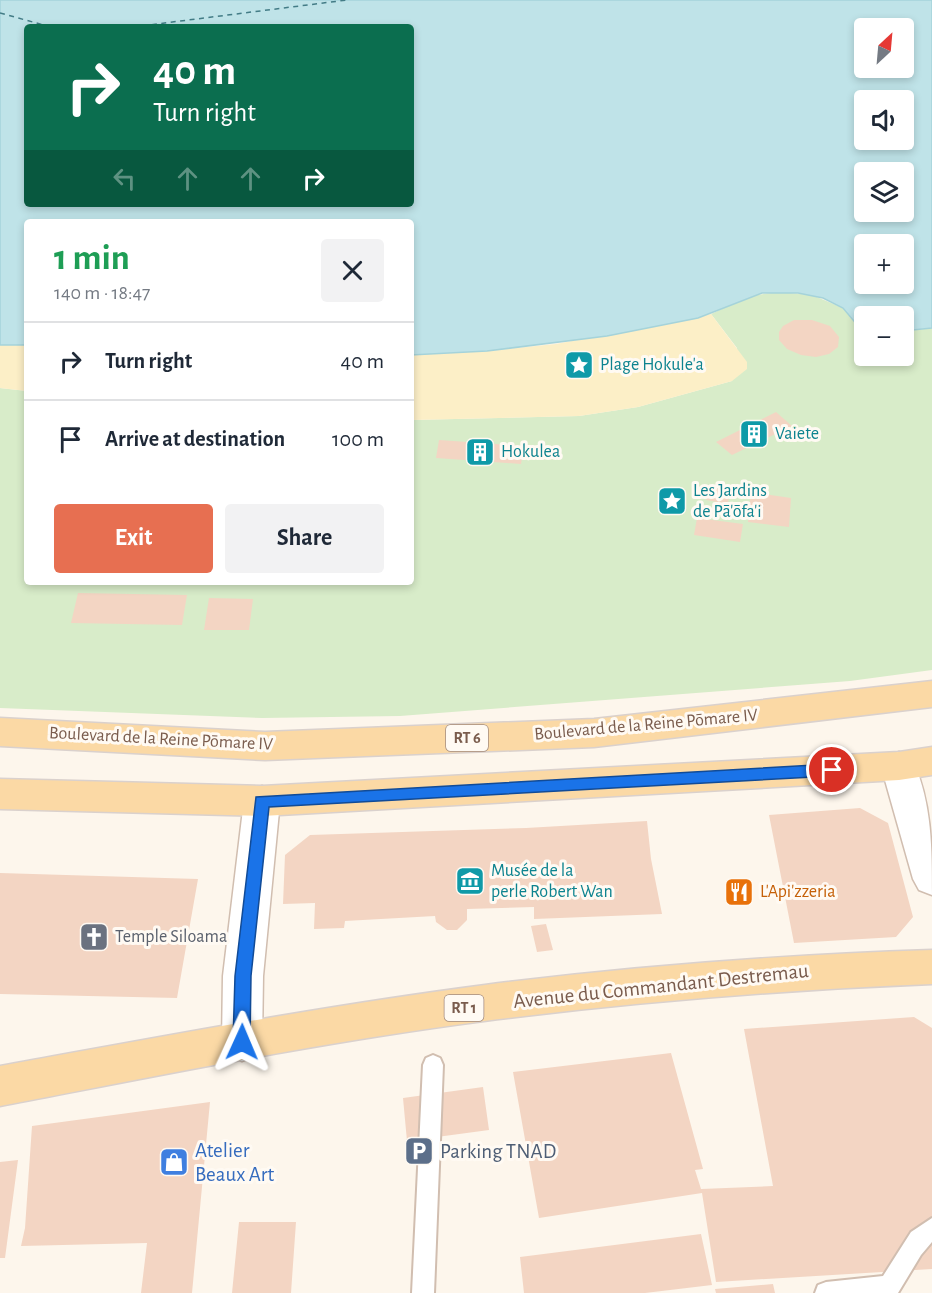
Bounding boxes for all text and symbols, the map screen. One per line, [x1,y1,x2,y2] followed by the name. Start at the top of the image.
[854,18,914,78] north arrow
[854,18,914,366] map controls
[54,48,132,126] icon: right
[153,50,236,92] text: 40 m
[854,90,914,150] button: sound
[153,99,256,126] text: Turn right
[108,162,141,195] icon: left
[171,162,204,195] icon: ahead
[234,162,267,195] icon: ahead
[297,162,330,195] icon: right
[854,162,914,222] button: layers
[854,234,914,294] button: +
[321,239,384,302] button: close
[54,240,130,276] text: 1 min
[54,283,150,303] text: 140 m · 18:47
[854,306,914,366] button: −
[54,345,87,378] icon: right
[563,349,595,381] place icon: Plage Hokule'a
[105,350,192,372] text: Turn right
[341,350,384,372] text: 40 m
[600,356,704,374] place label: Plage Hokule'a
[738,418,770,450] building icon: Vaiete
[54,423,87,456] icon: arrive
[775,425,819,443] place label: Vaiete
[105,428,285,450] text: Arrive at destination
[332,428,384,450] text: 100 m
[464,436,496,468] building icon: Hokulea
[501,443,560,461] place label: Hokulea
[693,482,767,521] place label: Les Jardins de Pā'ōfa'i
[656,485,688,517] place icon: Les Jardins de Pā'ōfa'i
[54,504,213,573] button: Exit
[225,504,384,573] button: Share
[534,706,759,744] street label: Boulevard de la Reine Pōmare IV
[49,724,274,754] street label: Boulevard de la Reine Pōmare IV
[446,725,488,751] road number: RT 6
[806,744,857,795] pin
[815,753,848,786] icon: arrive
[491,862,613,901] place label: Musée de la perle Robert Wan
[454,865,486,897] museum icon: Musée de la perle Robert Wan
[723,876,755,908] restaurant icon: L'Api'zzeria
[760,883,836,901] place label: L'Api'zzeria
[78,921,110,953] church icon: Temple Siloama
[115,928,227,946] place label: Temple Siloama
[512,960,810,1012] street label: Avenue du Commandant Destremau
[444,995,484,1021] road number: RT 1
[210,1010,274,1074] position arrow
[403,1135,435,1167] parking icon: Parking TNAD
[195,1140,274,1185] place label: Atelier Beaux Art
[440,1141,556,1162] place label: Parking TNAD
[158,1146,190,1178] shop icon: Atelier Beaux Art

